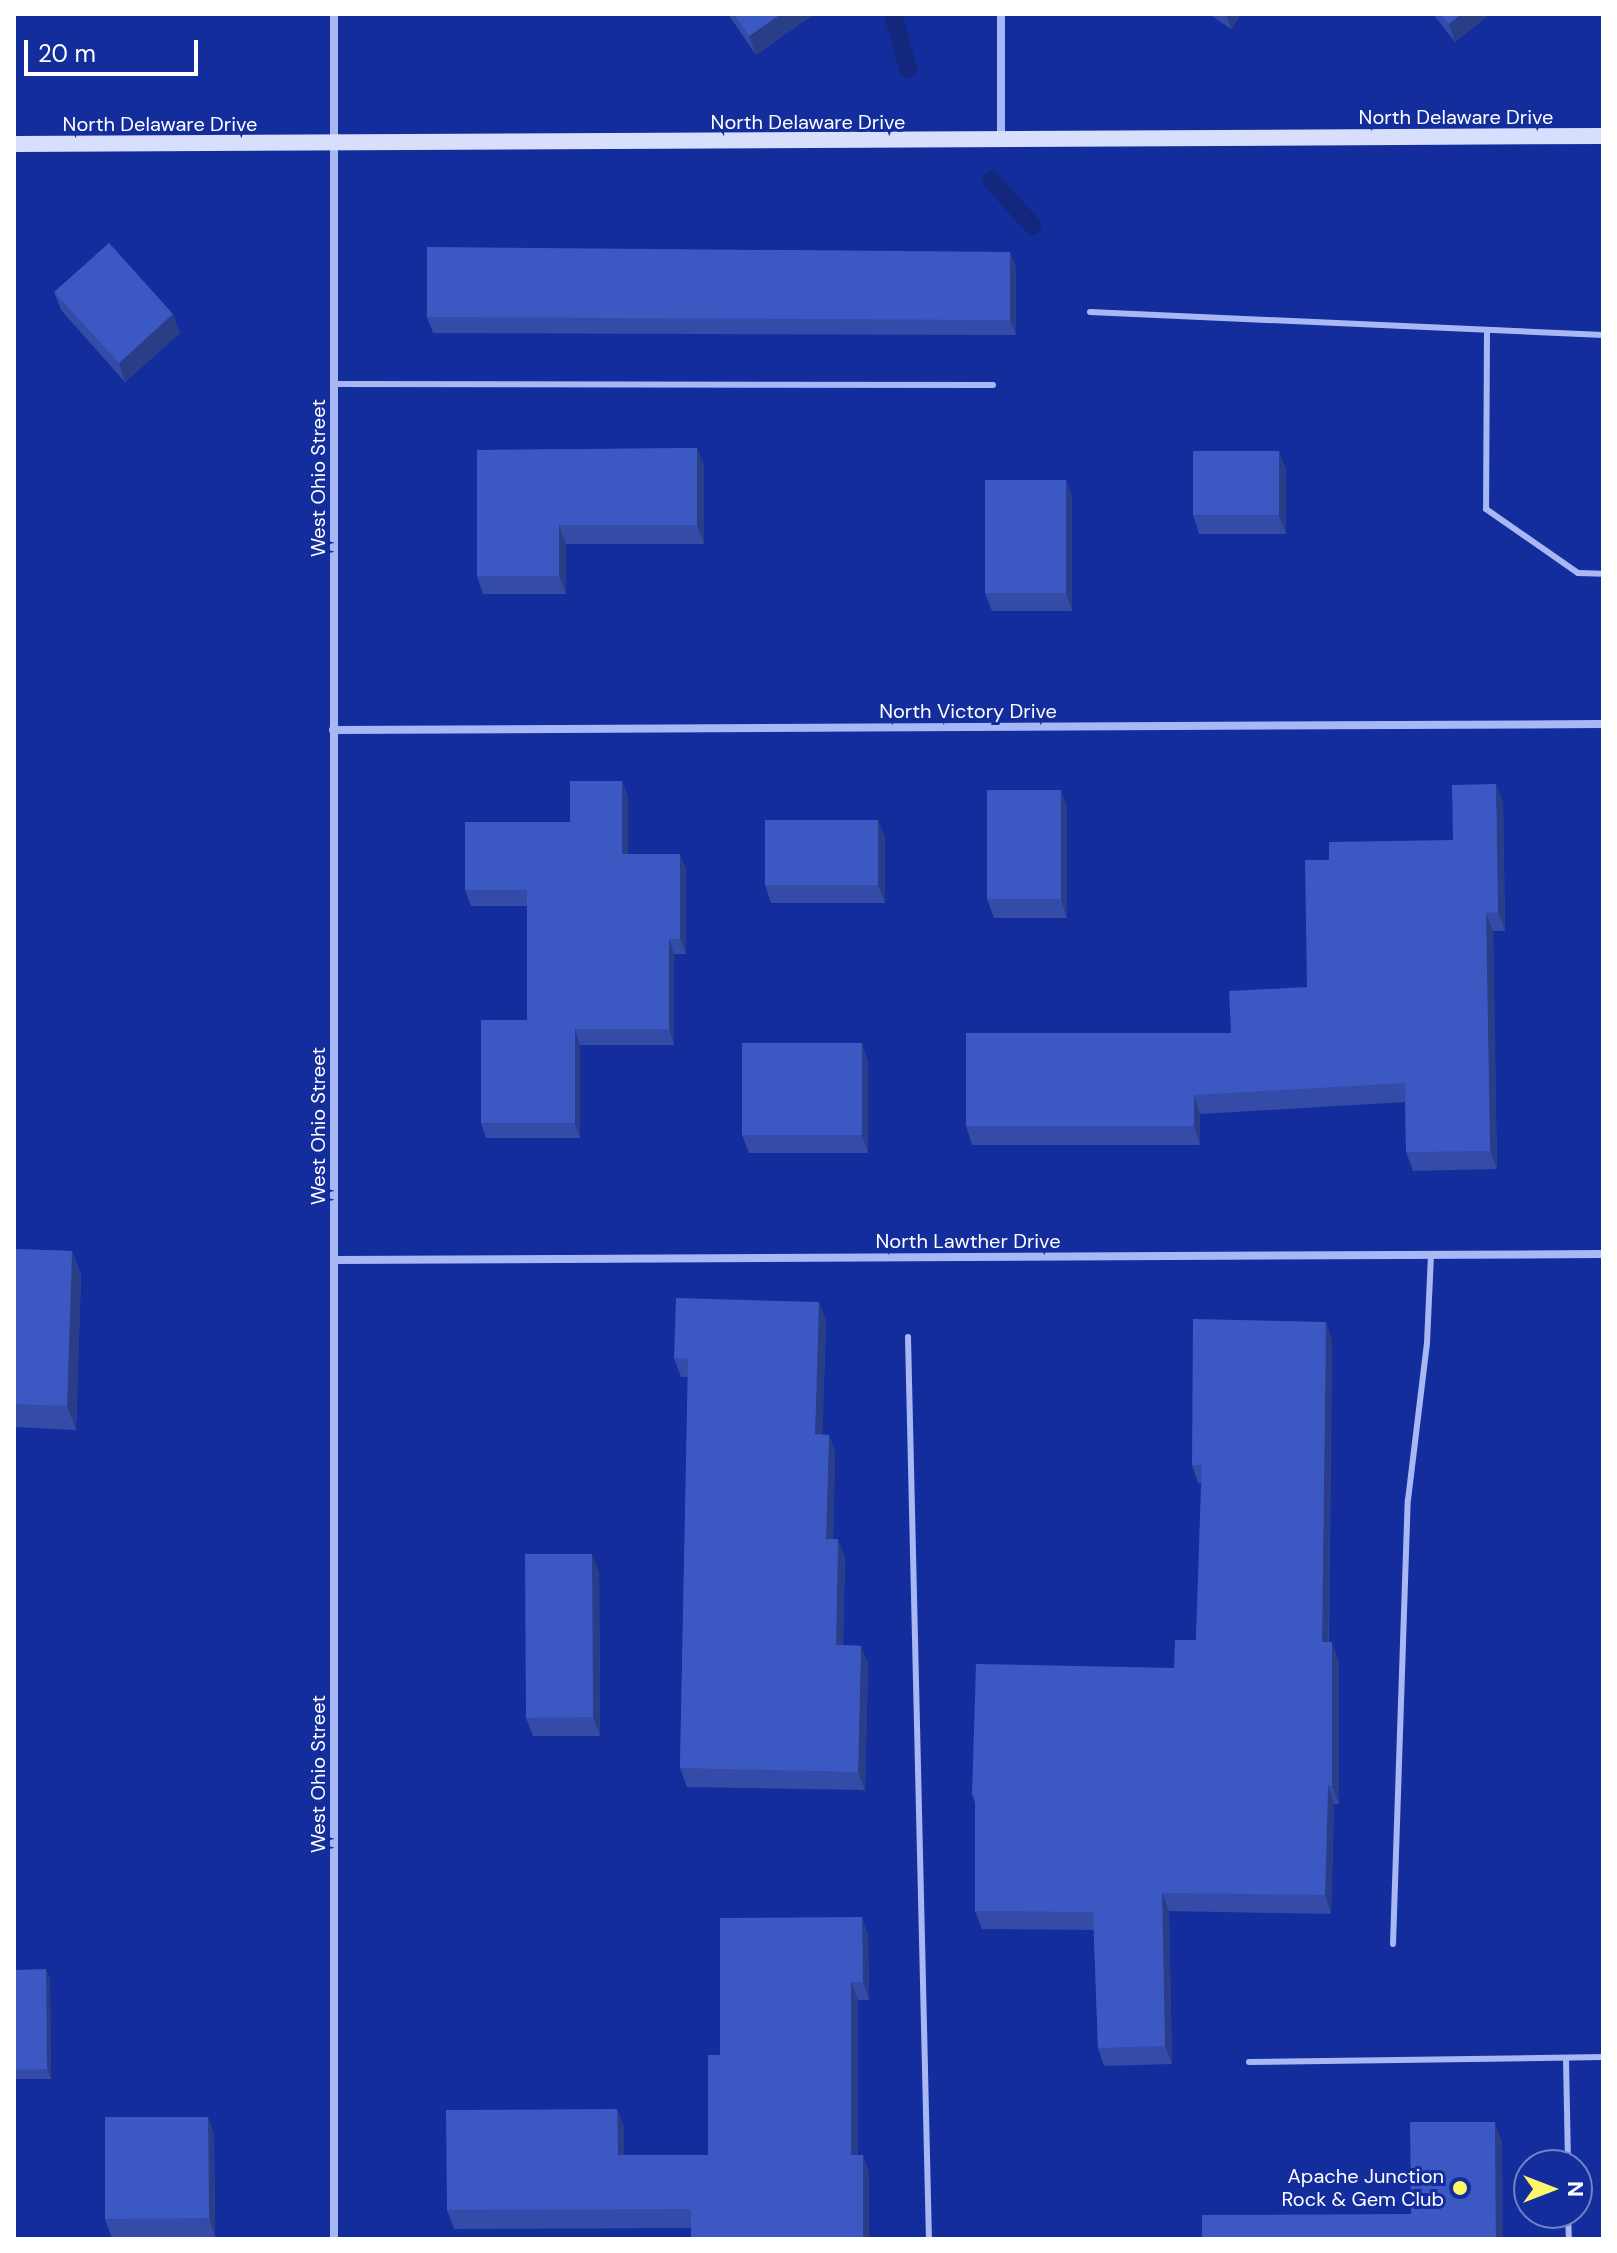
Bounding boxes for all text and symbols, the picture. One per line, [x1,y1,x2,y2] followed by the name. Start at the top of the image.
[28,24,202,74] scale bar
[38,38,96,69] text: 20 m
[1359,105,1553,129] street label: North Delaware Drive
[711,110,905,134] street label: North Delaware Drive
[63,112,257,136] street label: North Delaware Drive
[306,399,330,557] street label: West Ohio Street
[879,699,1057,723] street label: North Victory Drive
[306,1047,330,1205] street label: West Ohio Street
[876,1229,1060,1253] street label: North Lawther Drive
[306,1695,330,1853] street label: West Ohio Street
[1513,2149,1593,2229] north arrow
[1282,2164,1444,2211] place label: Apache Junction Rock & Gem Club
[1451,2179,1469,2197] marker: Apache Junction Rock & Gem Club
[1561,2181,1590,2197] text: N

